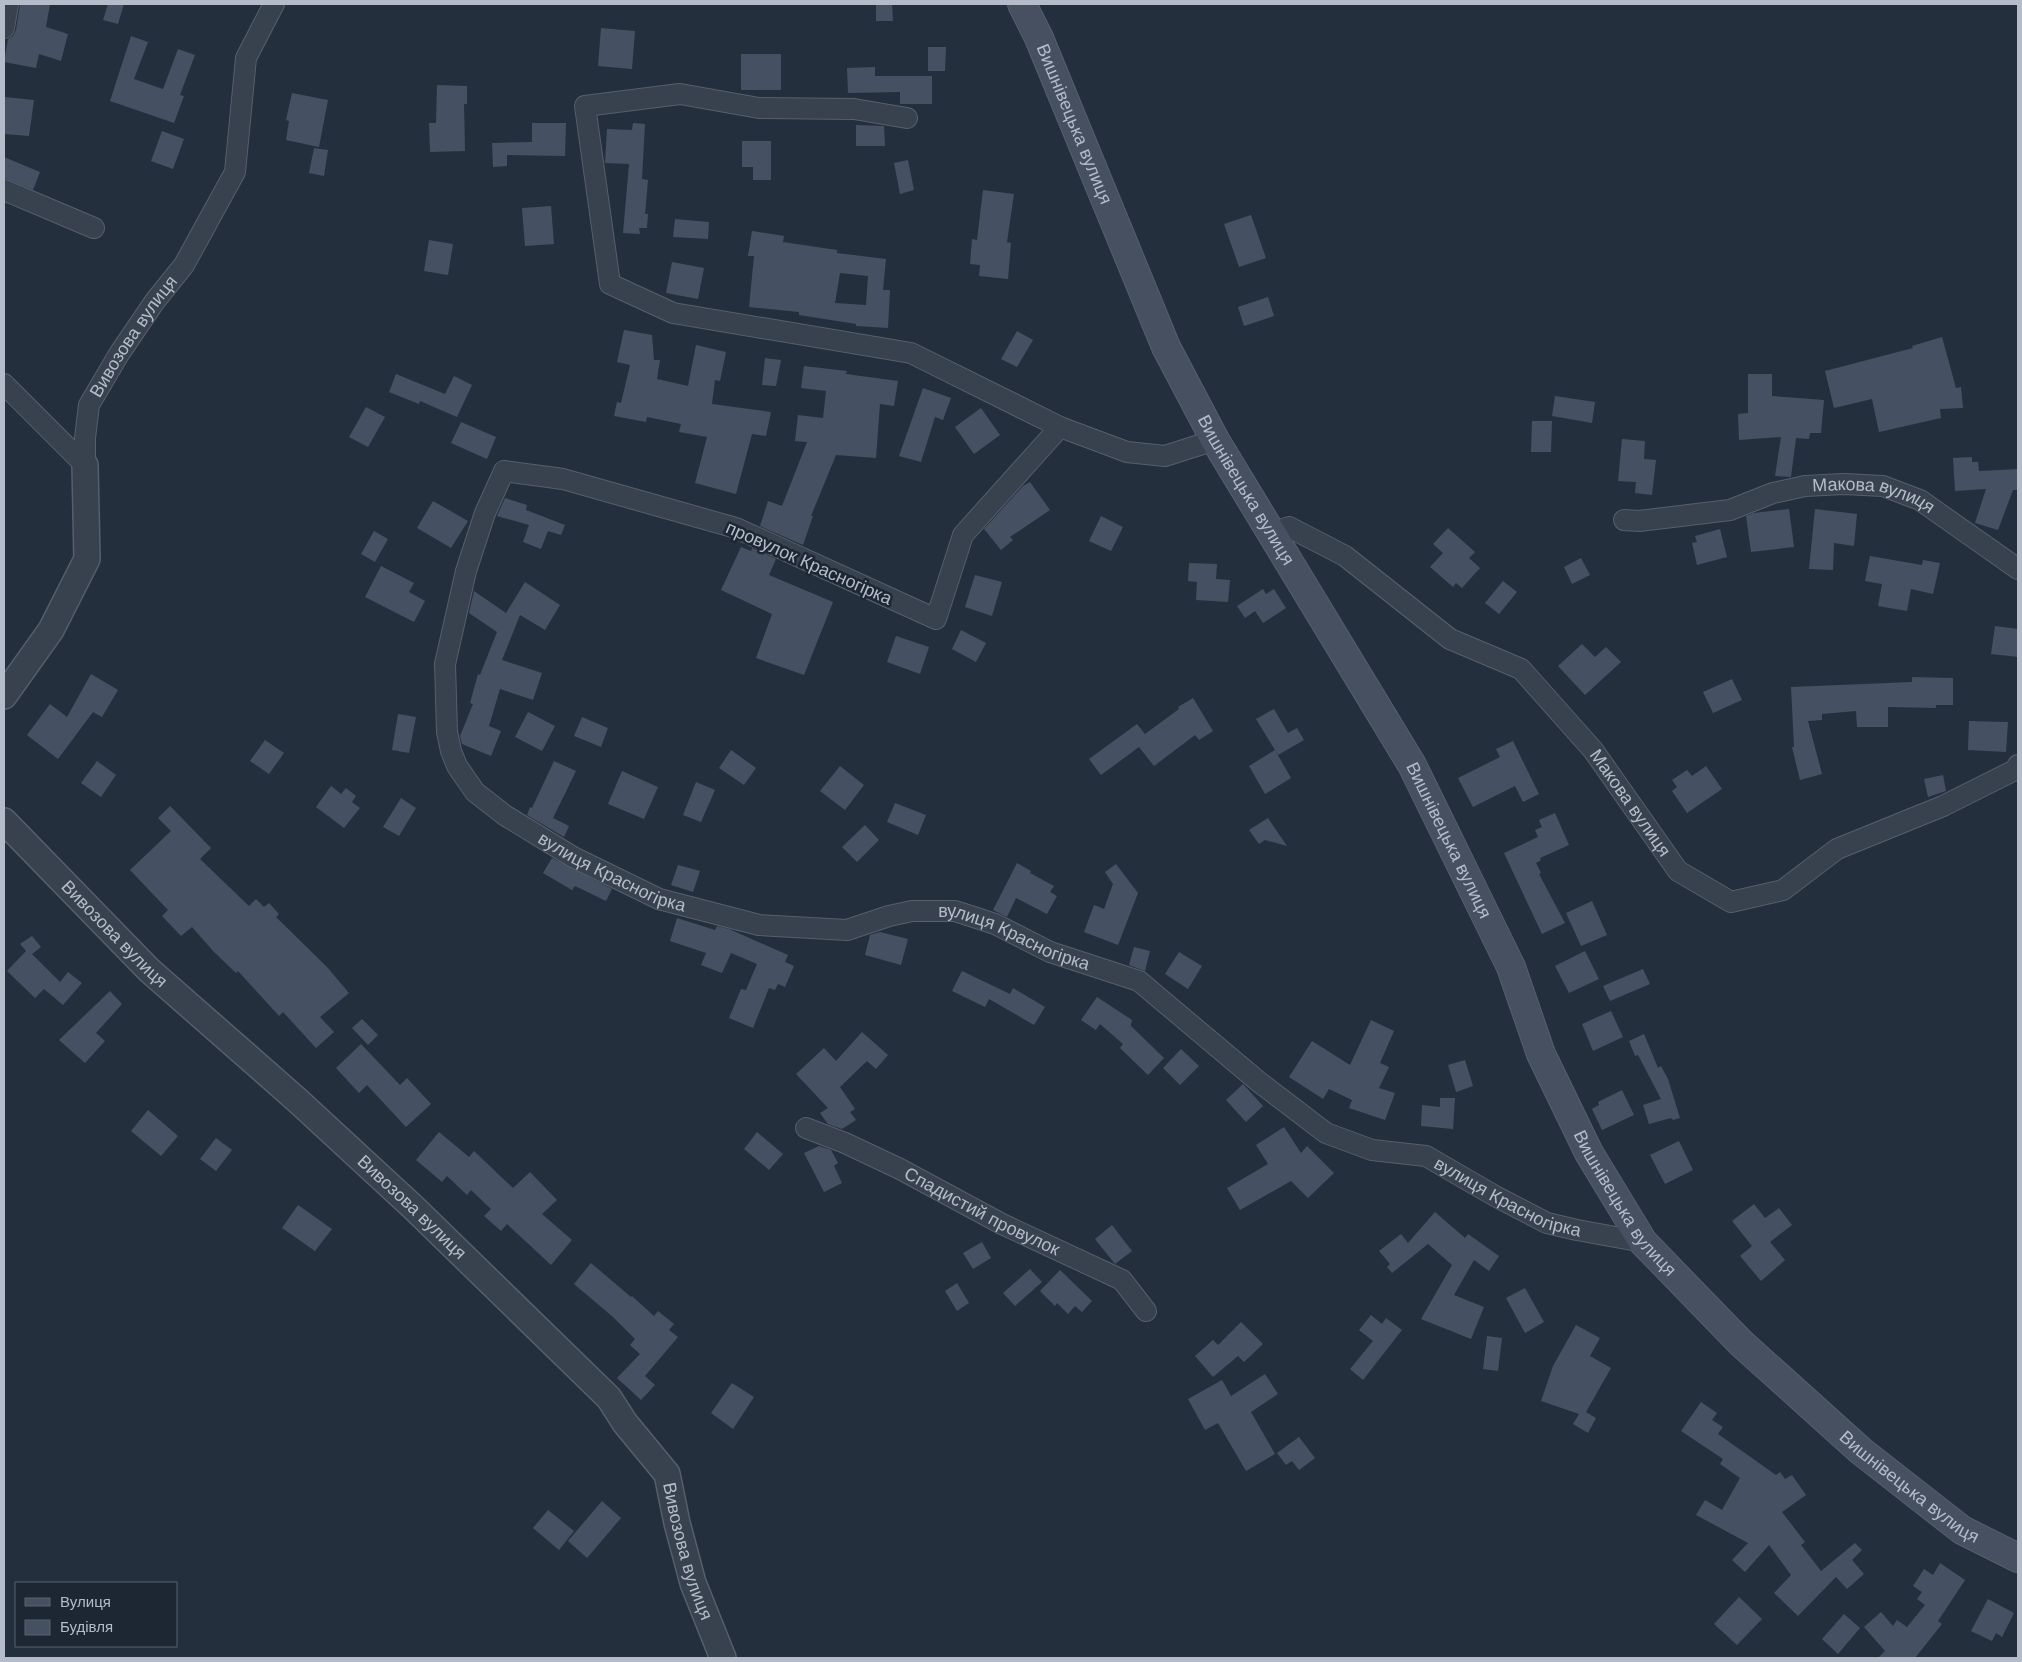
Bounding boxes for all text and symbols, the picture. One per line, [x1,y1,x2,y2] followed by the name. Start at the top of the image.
[1033,41,1116,207] street label: Вишнівецька вулиця
[86,272,181,401] street label: Вивозова вулиця
[1194,412,1298,569] street label: Вишнівецька вулиця
[1812,474,1939,517] street label: Макова вулиця
[723,517,896,609] street label: провулок Красногірка
[1586,746,1675,860] street label: Макова вулиця
[1402,759,1496,922] street label: Вишнівецька вулиця
[535,828,689,916] street label: вулиця Красногірка
[57,876,172,991] street label: Вивозова вулиця
[938,901,1093,975] street label: вулиця Красногірка
[1570,1127,1680,1280] street label: Вишнівецька вулиця
[353,1151,470,1263] street label: Вивозова вулиця
[1431,1153,1584,1241] street label: вулиця Красногірка
[901,1163,1063,1260] street label: Спадистий провулок
[1836,1427,1982,1547] street label: Вишнівецька вулиця
[659,1481,717,1623] street label: Вивозова вулиця
[15,1582,178,1647] legend
[60,1593,111,1610] text: Вулиця
[60,1618,113,1635] text: Будівля

